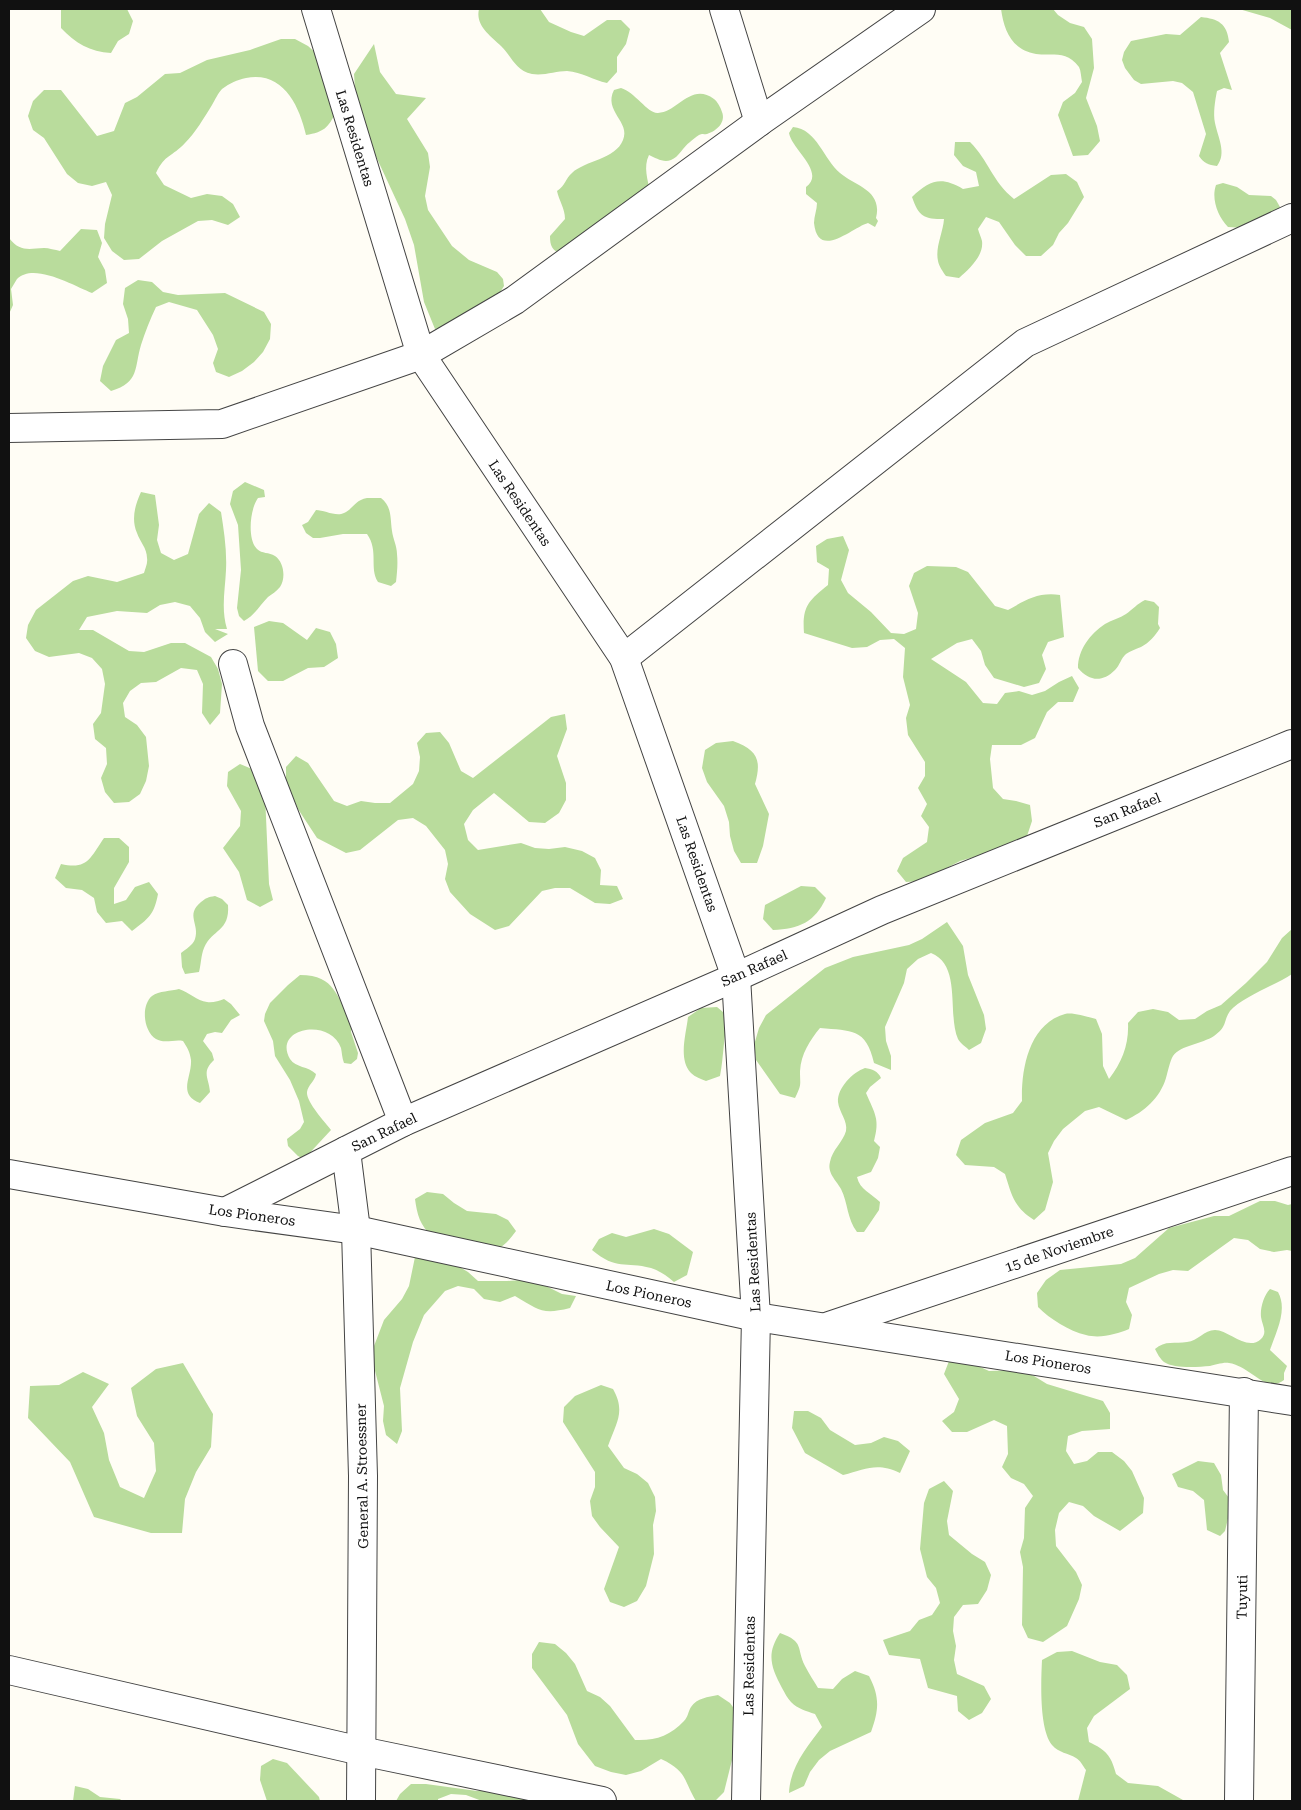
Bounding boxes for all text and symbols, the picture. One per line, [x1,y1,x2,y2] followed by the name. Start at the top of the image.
[333,88,377,188] street label: Las Residentas
[485,457,555,549] street label: Las Residentas
[1091,789,1163,831] street label: San Rafael
[673,814,721,914] street label: Las Residentas
[718,946,790,990] street label: San Rafael
[349,1109,420,1155] street label: San Rafael
[208,1201,297,1229] street label: Los Pioneros
[742,1211,764,1312] street label: Las Residentas
[1003,1223,1116,1275] street label: 15 de Noviembre
[605,1277,694,1311] street label: Los Pioneros
[1004,1347,1093,1377] street label: Los Pioneros
[353,1403,371,1549] street label: General A. Stroessner
[1234,1574,1250,1620] street label: Tuyuti
[740,1616,758,1716] street label: Las Residentas

